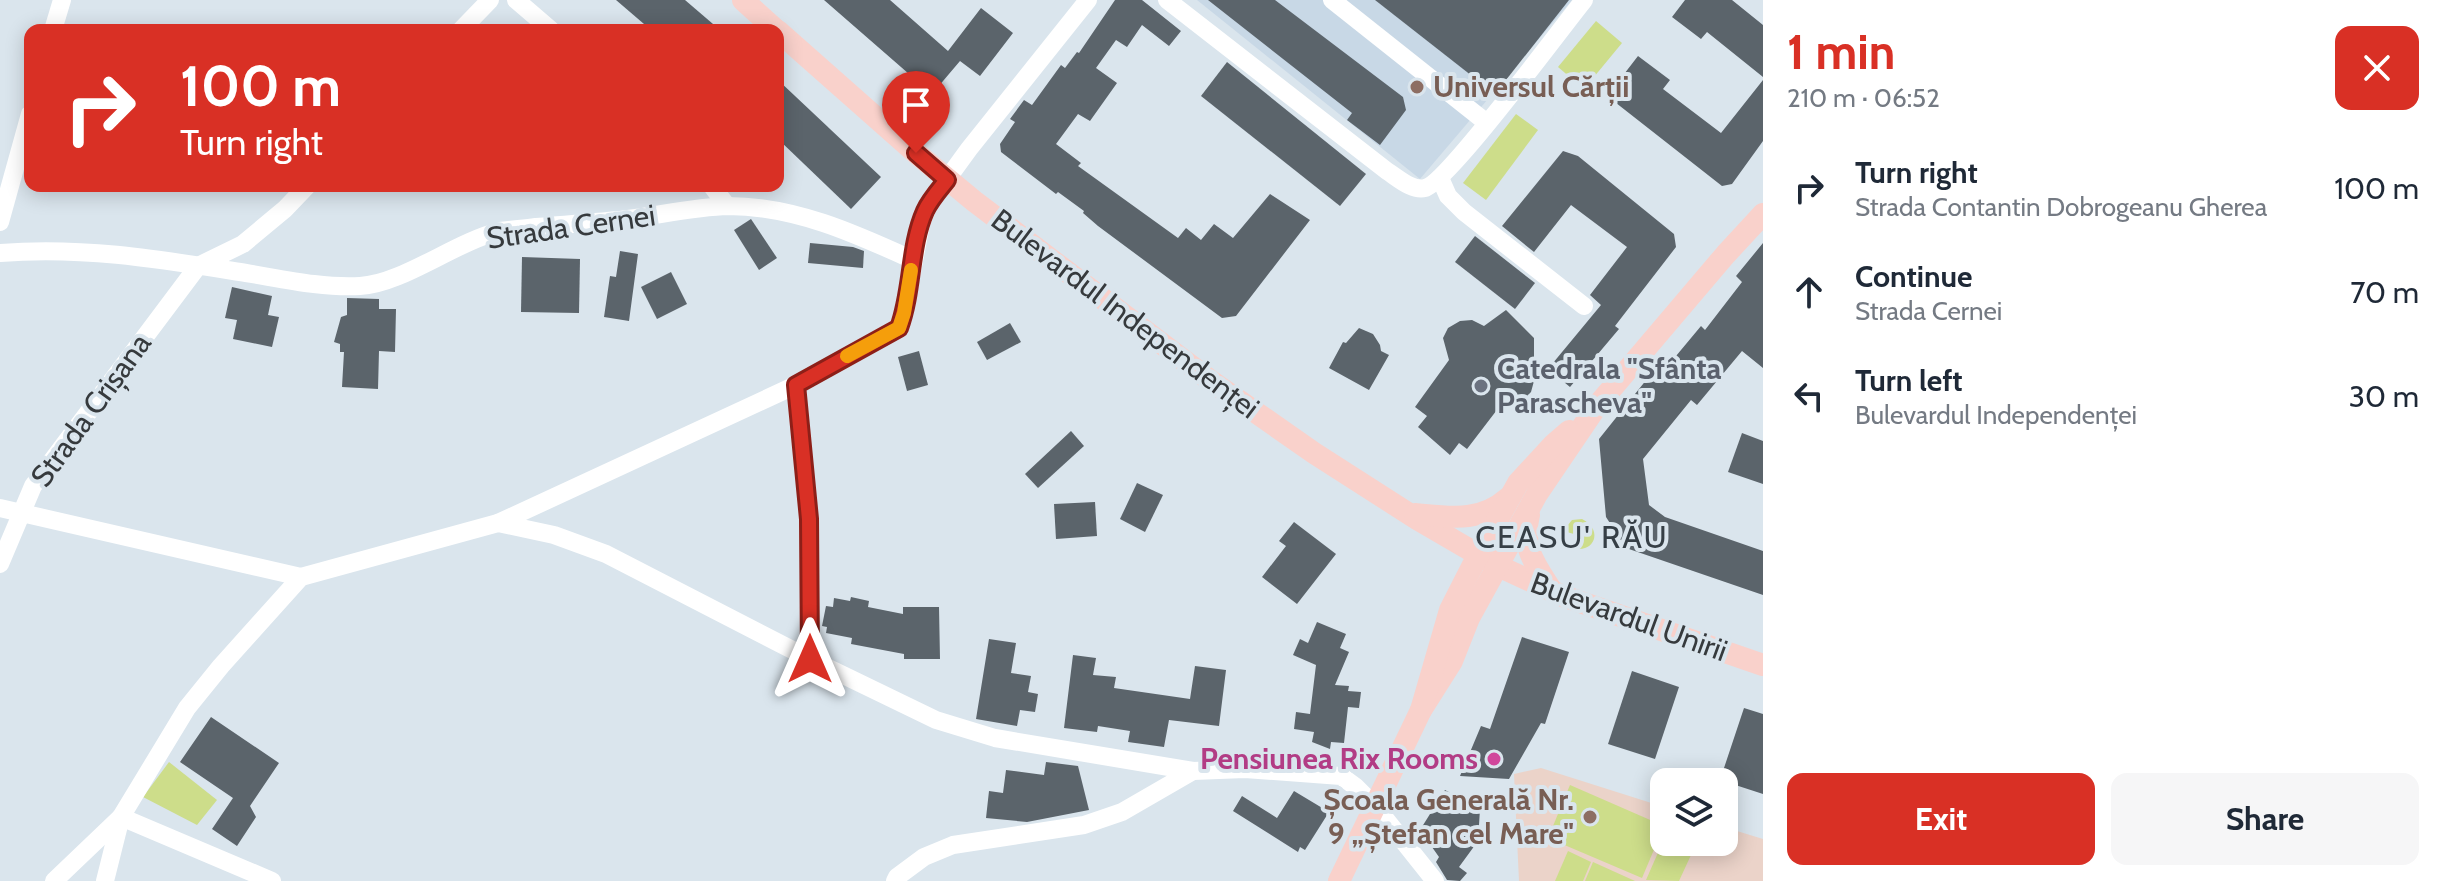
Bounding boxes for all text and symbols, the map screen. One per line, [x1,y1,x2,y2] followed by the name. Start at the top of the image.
[1787,23,1895,81] text: 1 min
[2335,26,2419,110] button: close
[180,52,341,120] text: 100 m
[48,56,152,160] icon: right
[1433,68,1630,106] place label: Universul Cărții
[882,71,950,153] pin
[1408,78,1426,96] marker: Universul Cărții
[1787,82,1940,114] text: 210 m · 06:52
[894,83,938,127] icon: arrive
[180,120,323,164] text: Turn right
[1855,154,1978,191] text: Turn right
[1787,166,1831,210] icon: right
[2334,170,2419,207] text: 100 m
[1855,191,2267,223] text: Strada Contantin Dobrogeanu Gherea
[484,196,658,257] street label: Strada Cernei
[984,201,1266,427] street label: Bulevardul Independenței
[1855,258,1972,295] text: Continue
[1787,270,1831,314] icon: ahead
[2350,274,2419,311] text: 70 m
[1855,295,2002,327] text: Strada Cernei
[23,325,160,494] street label: Strada Crișana
[1497,350,1721,421] place label: Catedrala "Sfânta Parascheva"
[1855,362,1963,399] text: Turn left
[1787,374,1831,418] icon: left
[1472,377,1490,395] marker: Catedrala "Sfânta Parascheva"
[2349,378,2419,415] text: 30 m
[1855,399,2137,431] text: Bulevardul Independenței
[1475,517,1669,556] district label: CEASU' RĂU
[1526,564,1733,669] street label: Bulevardul Unirii
[768,617,852,701] position arrow
[1200,740,1478,777] place label: Pensiunea Rix Rooms
[1485,750,1503,768] marker: Pensiunea Rix Rooms
[1650,768,1738,856] map controls
[1650,768,1738,856] button: layers
[1787,773,2095,865] button: Exit
[2111,773,2419,865] button: Share
[1323,781,1574,853] place label: Școala Generală Nr. 9 „Ștefan cel Mare"
[1581,808,1599,826] marker: Școala Generală Nr. 9 „Ștefan cel Mare"

